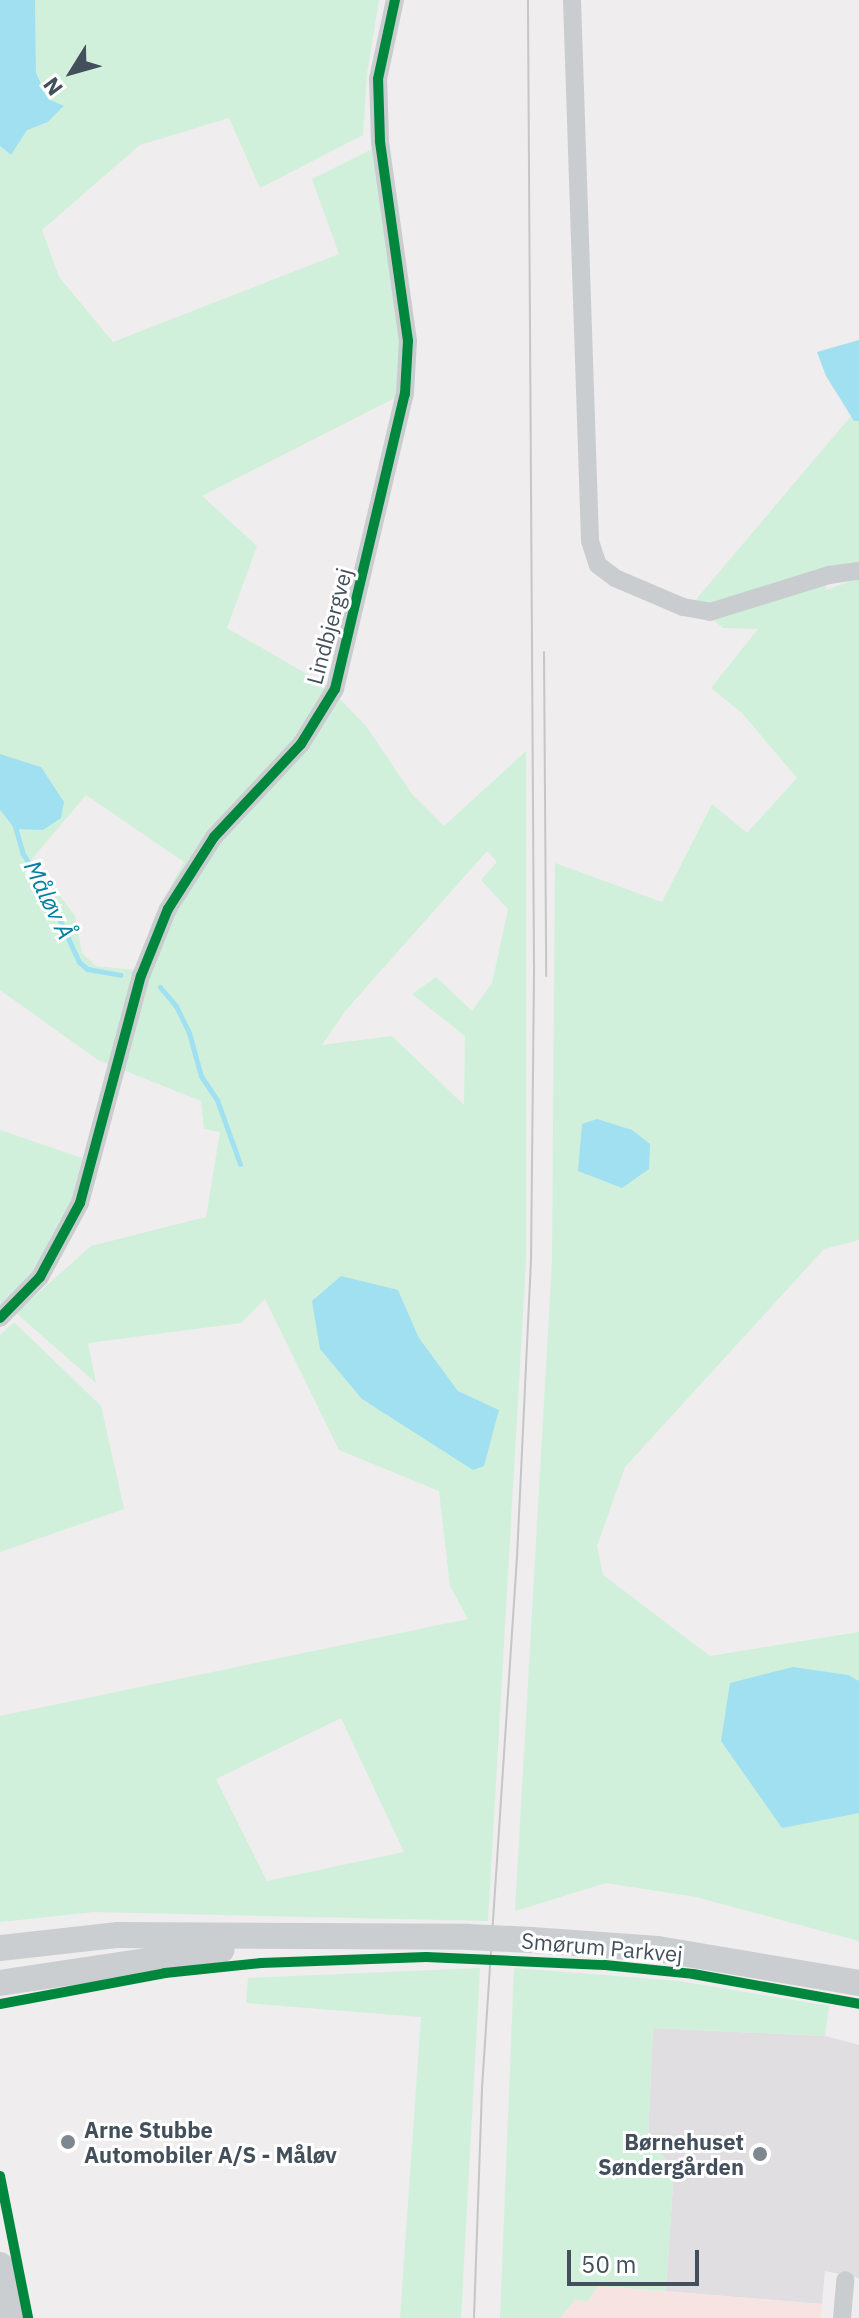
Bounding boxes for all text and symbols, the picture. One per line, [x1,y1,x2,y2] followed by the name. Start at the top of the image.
[32,32,112,112] north arrow
[36,72,69,102] text: N
[301,565,357,687] street label: Lindbjergvej
[18,856,80,944] water label: Måløv Å
[520,1927,684,1967] street label: Smørum Parkvej
[84,2116,337,2168] place label: Arne Stubbe Automobiler A/S - Måløv
[598,2128,744,2180] place label: Børnehuset Søndergården
[59,2133,77,2151] marker: Arne Stubbe Automobiler A/S - Måløv
[751,2145,769,2163] marker: Børnehuset Søndergården
[571,2234,703,2284] scale bar
[581,2248,636,2280] text: 50 m

